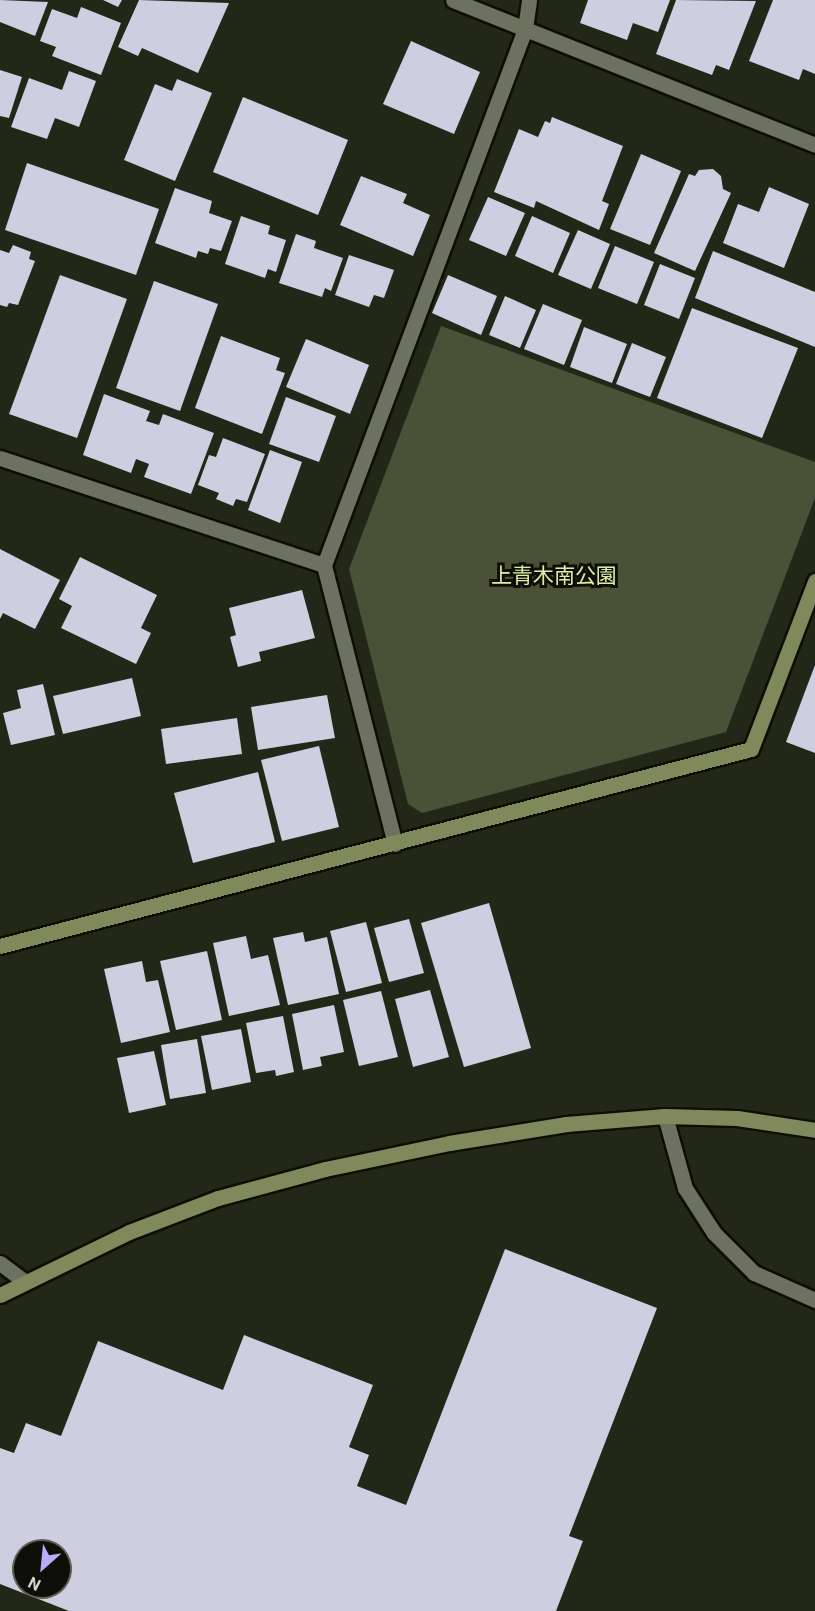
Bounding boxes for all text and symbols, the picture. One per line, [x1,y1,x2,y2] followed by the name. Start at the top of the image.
[491,563,617,589] park label: 上青木南公園
[12,1539,72,1599] north arrow
[25,1573,44,1595] text: N

